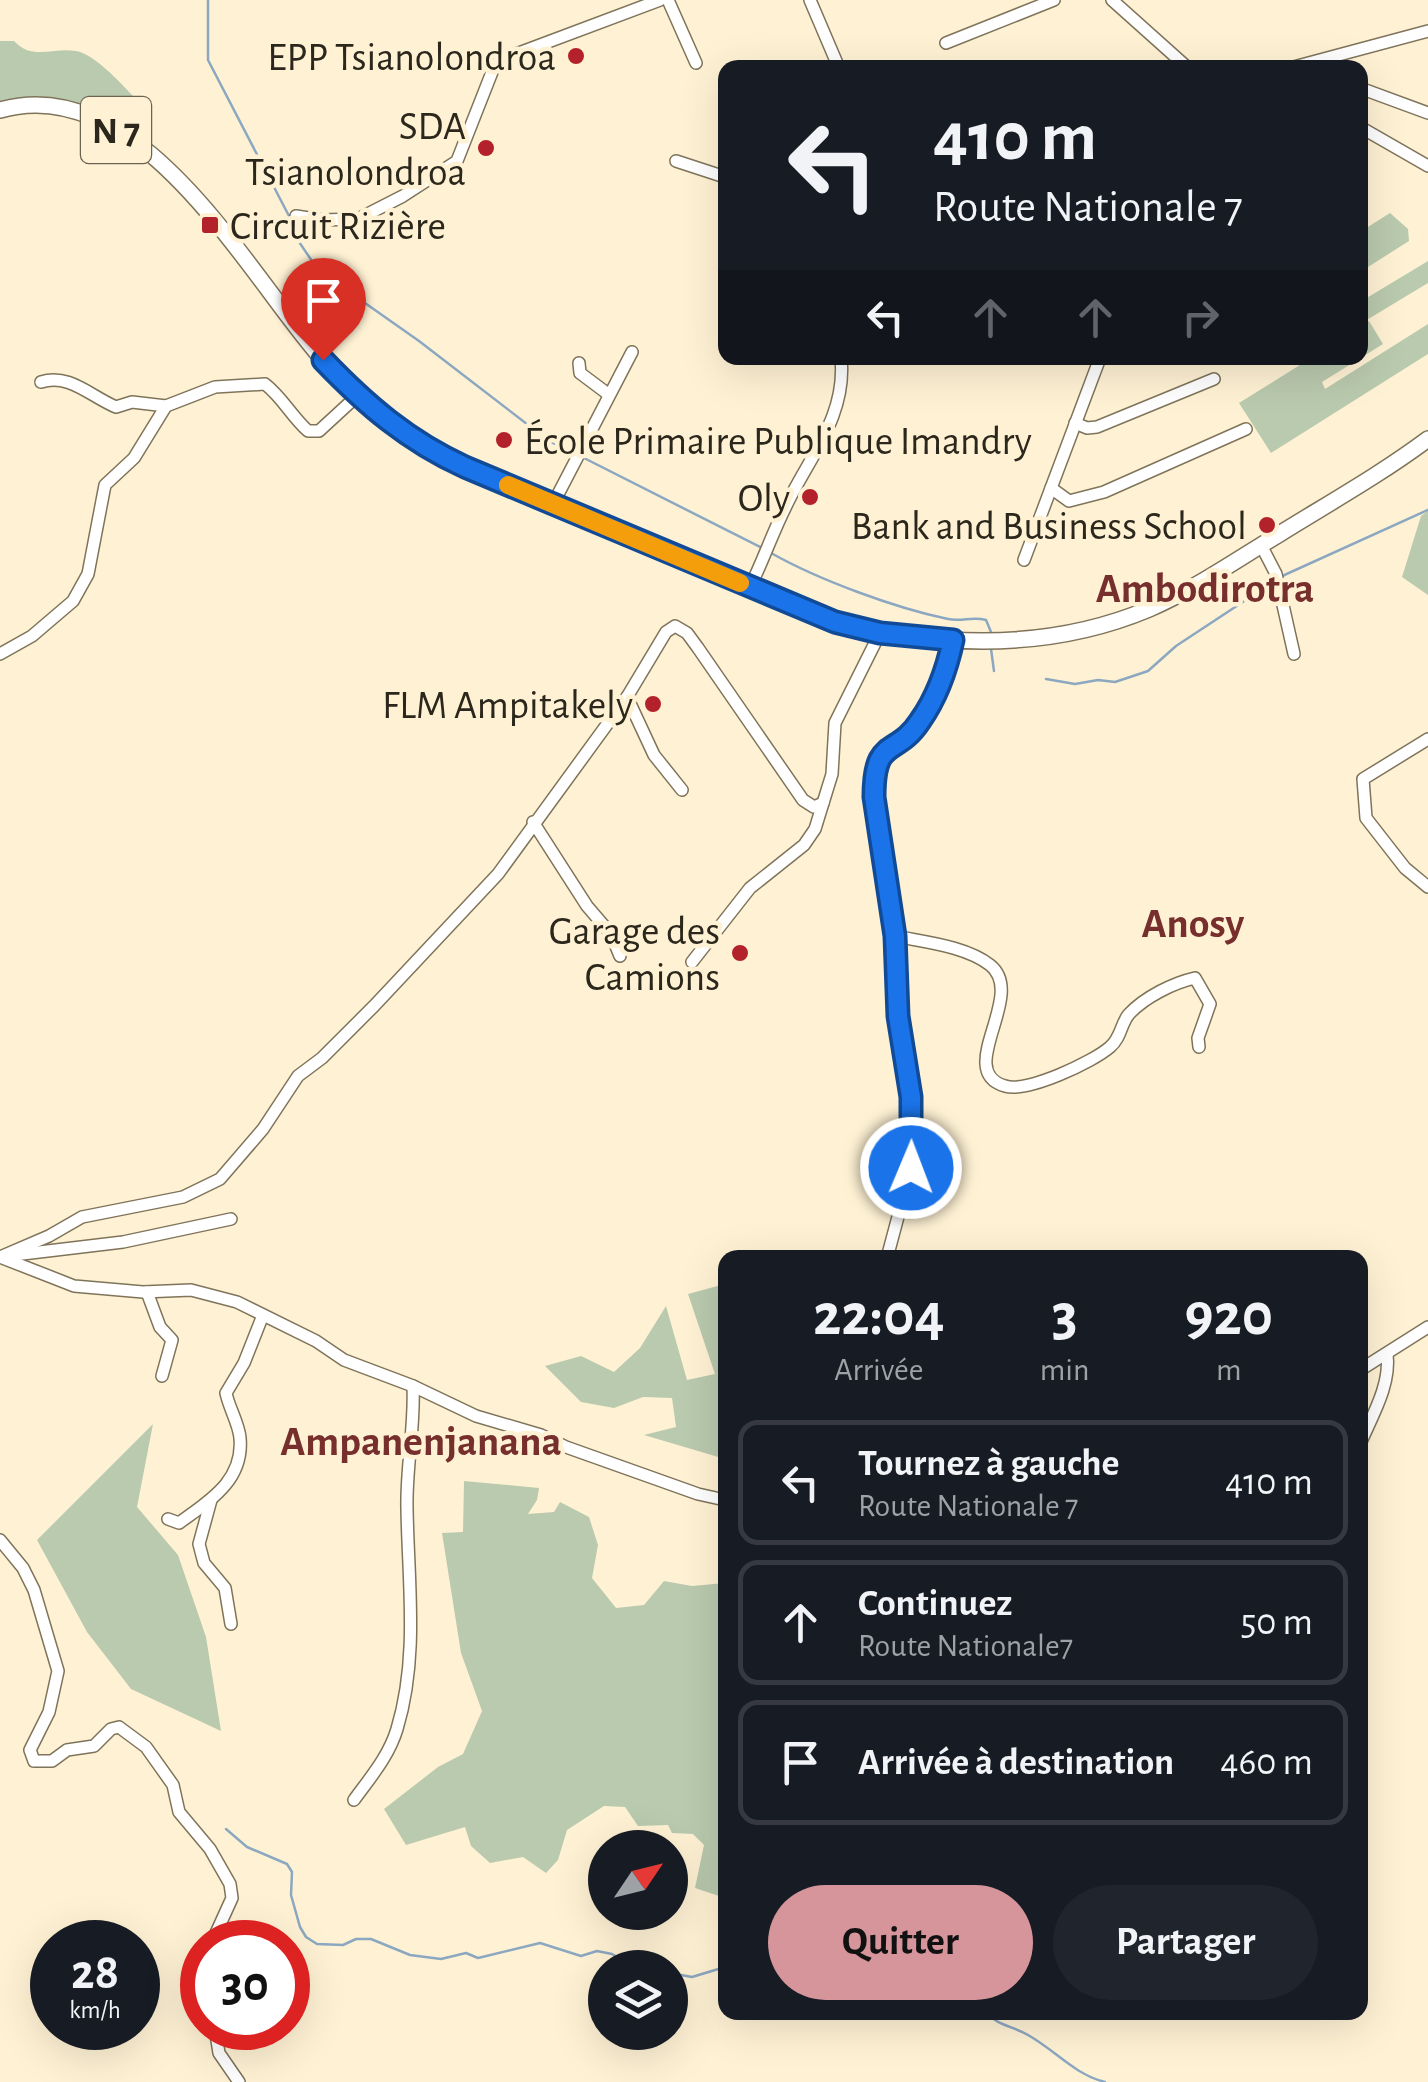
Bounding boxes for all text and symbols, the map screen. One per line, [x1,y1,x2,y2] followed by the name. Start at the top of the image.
[267,38,556,78] place label: EPP Tsianolondroa
[565,45,587,67] marker: EPP Tsianolondroa
[81,97,151,163] road number: N 7
[768,100,898,230] icon: left
[933,103,1097,173] text: 410 m
[245,107,466,193] place label: SDA Tsianolondroa
[475,137,497,159] marker: SDA Tsianolondroa
[933,185,1243,230] text: Route Nationale 7
[230,207,446,247] place label: Circuit Rizière
[199,214,221,236] marker: Circuit Rizière
[281,258,366,361] pin
[296,273,351,328] icon: arrive
[858,290,913,345] icon: left
[963,290,1018,345] icon: ahead
[1068,290,1123,345] icon: ahead
[1173,290,1228,345] icon: right
[524,418,1032,462] place label: École Primaire Publique Imandry
[493,429,515,451] marker: École Primaire Publique Imandry
[738,479,790,519] place label: Oly
[799,486,821,508] marker: Oly
[851,507,1247,547] place label: Bank and Business School
[1256,514,1278,536] marker: Bank and Business School
[1096,568,1314,610] district label: Ambodirotra
[382,686,633,726] place label: FLM Ampitakely
[642,693,664,715] marker: FLM Ampitakely
[1142,903,1245,945] district label: Anosy
[549,912,720,998] place label: Garage des Camions
[729,942,751,964] marker: Garage des Camions
[859,1116,963,1220] position arrow
[813,1286,945,1346] text: 22:04
[1052,1286,1078,1346] text: 3
[1185,1286,1273,1346] text: 920
[834,1354,923,1386] text: Arrivée
[1040,1354,1090,1386] text: min
[1216,1354,1242,1386] text: m
[280,1421,562,1463] district label: Ampanenjanana
[858,1445,1120,1483] text: Tournez à gauche
[773,1455,828,1510] icon: left
[1225,1464,1313,1502] text: 410 m
[858,1490,1078,1522] text: Route Nationale 7
[858,1585,1012,1623] text: Continuez
[773,1595,828,1650] icon: ahead
[1240,1604,1313,1642] text: 50 m
[858,1630,1073,1662] text: Route Nationale7
[773,1735,828,1790] icon: arrive
[858,1744,1174,1782] text: Arrivée à destination
[1220,1744,1313,1782] text: 460 m
[588,1830,688,1930] north arrow
[588,1830,688,2050] map controls
[768,1885,1033,2000] button: Quitter
[1053,1885,1318,2000] button: Partager
[180,1920,310,2050] speed limit sign: 30
[71,1948,119,1998] text: 28
[588,1950,688,2050] button: layers
[69,1998,121,2023] text: km/h

